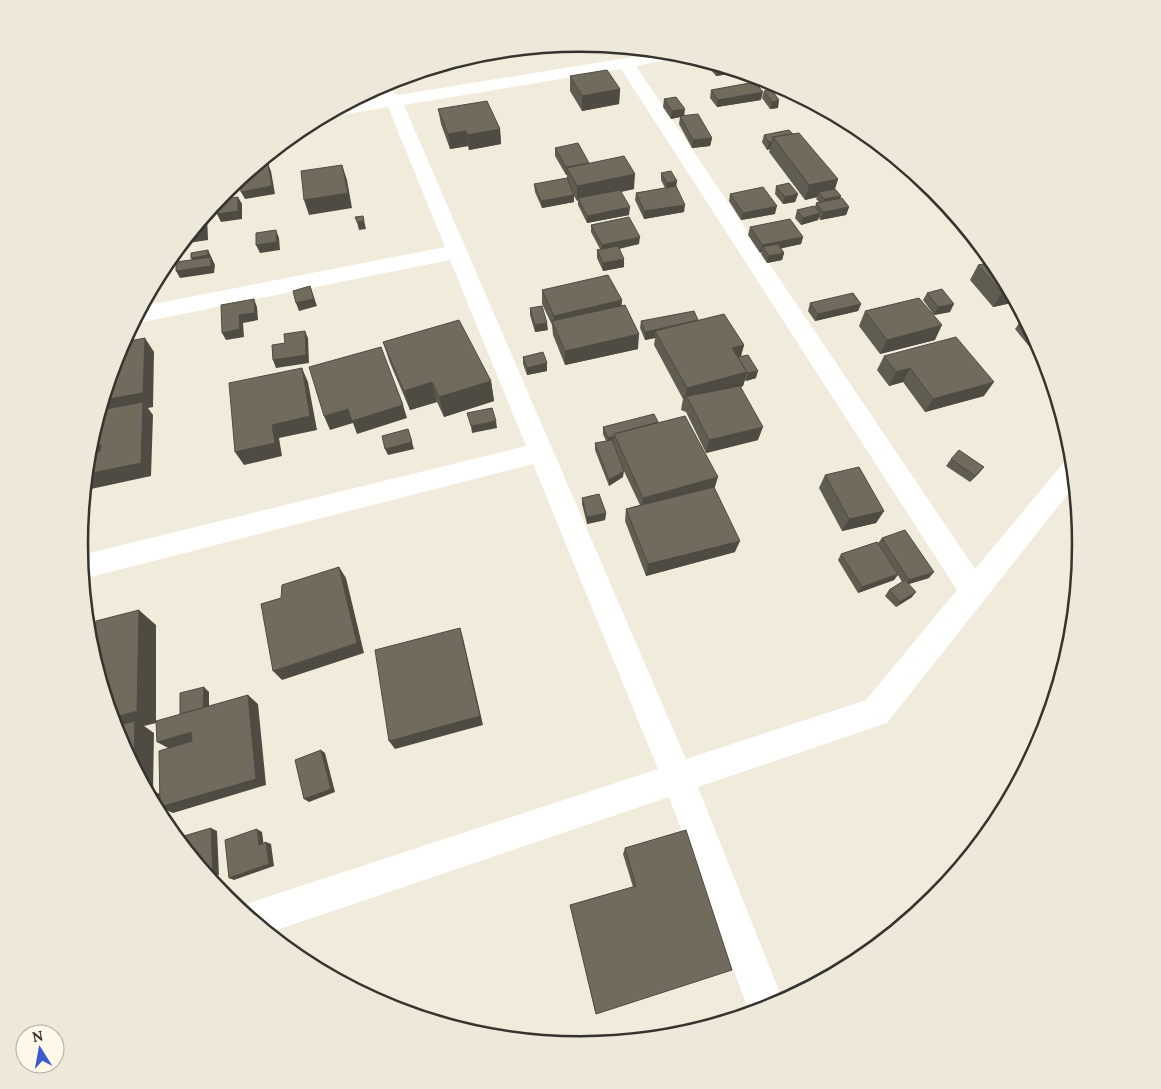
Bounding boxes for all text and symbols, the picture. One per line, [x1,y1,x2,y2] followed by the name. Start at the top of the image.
[15,1024,65,1074] north arrow
[30,1026,45,1046] text: N

